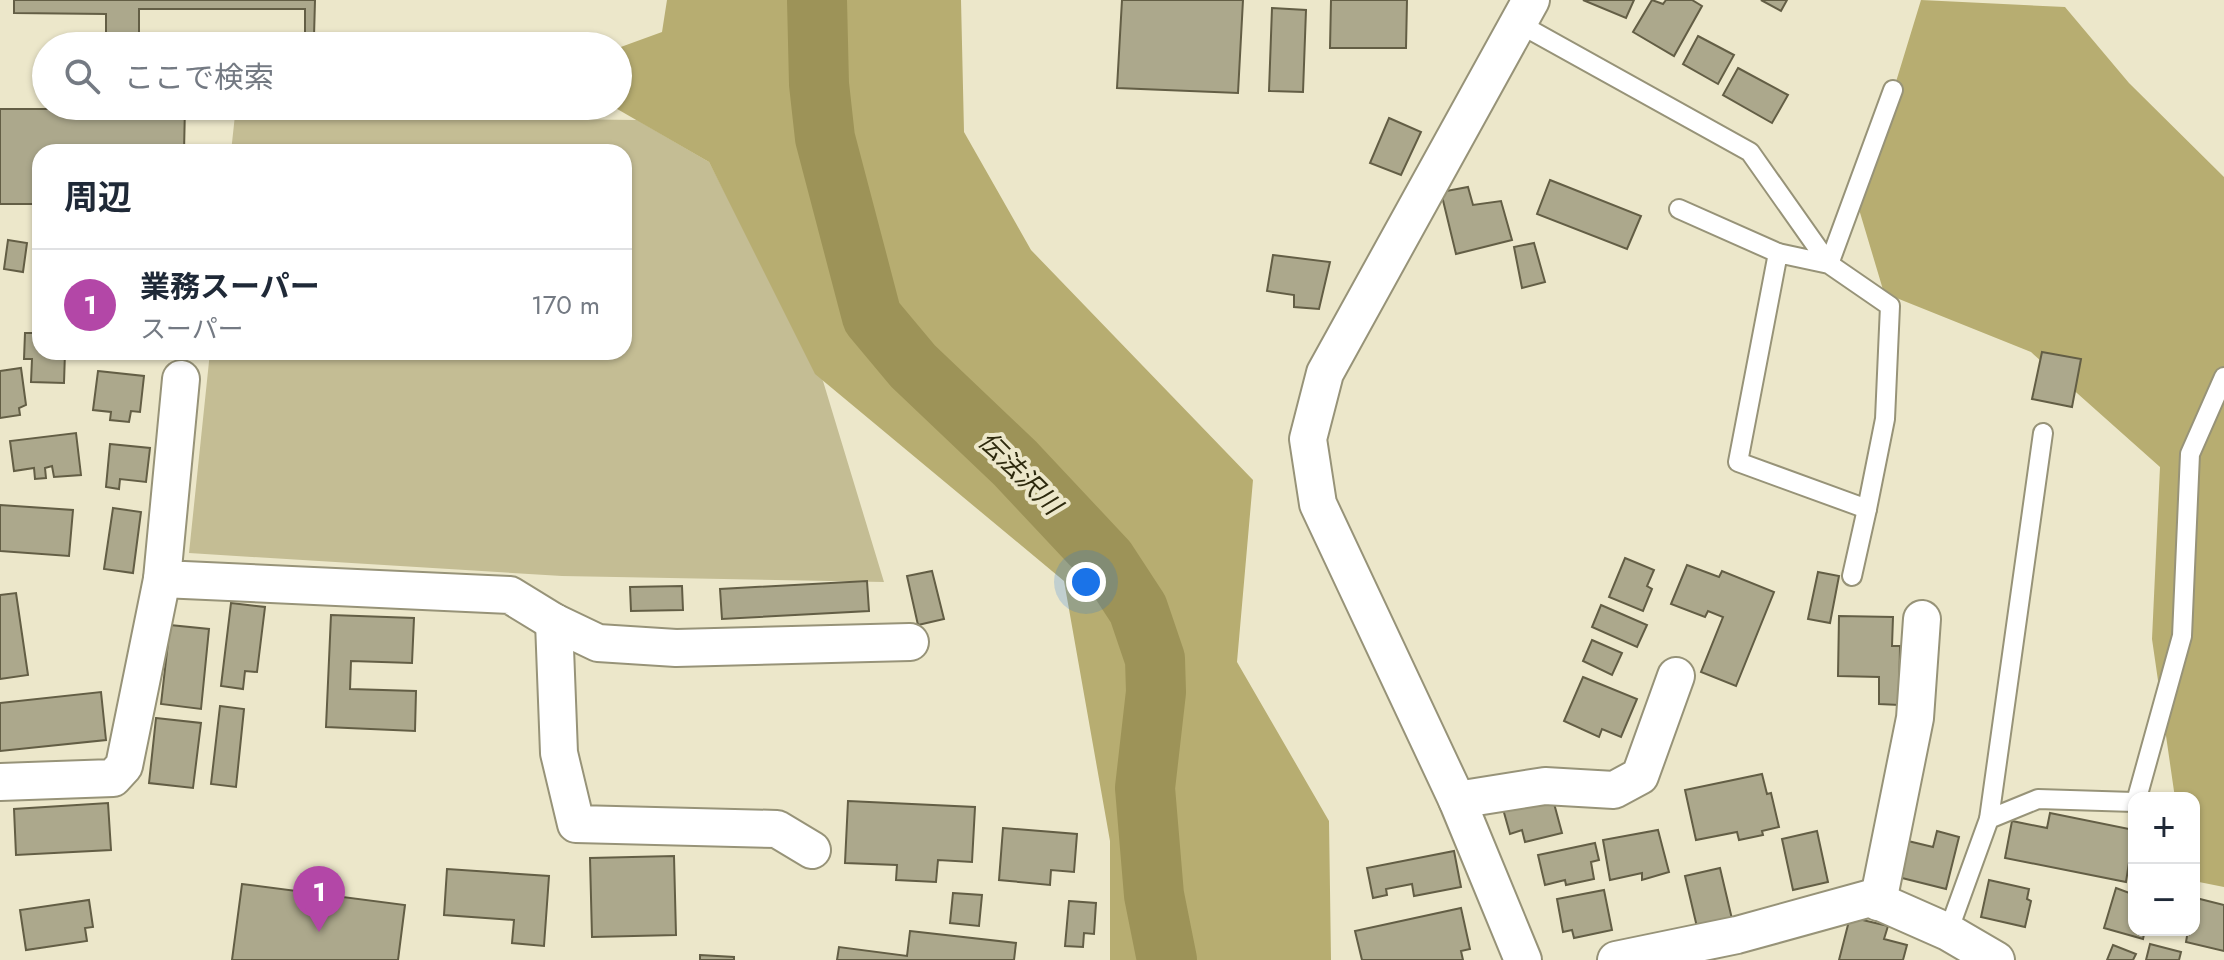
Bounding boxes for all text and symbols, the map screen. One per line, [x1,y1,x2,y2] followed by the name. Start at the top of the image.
[32,32,632,120] search box
[60,54,104,98] icon: search
[124,56,274,99] text: ここで検索
[64,173,132,222] text: 周辺
[140,265,320,308] text: 業務スーパー
[83,286,97,324] text: 1
[531,286,600,324] text: 170 m
[140,310,244,348] text: スーパー
[970,423,1072,525] water label: 伝法沢川
[1066,562,1106,602] your location
[2128,792,2200,936] map controls
[2128,792,2200,864] button: +
[2128,864,2200,936] button: −
[293,866,345,932] pin: 1

